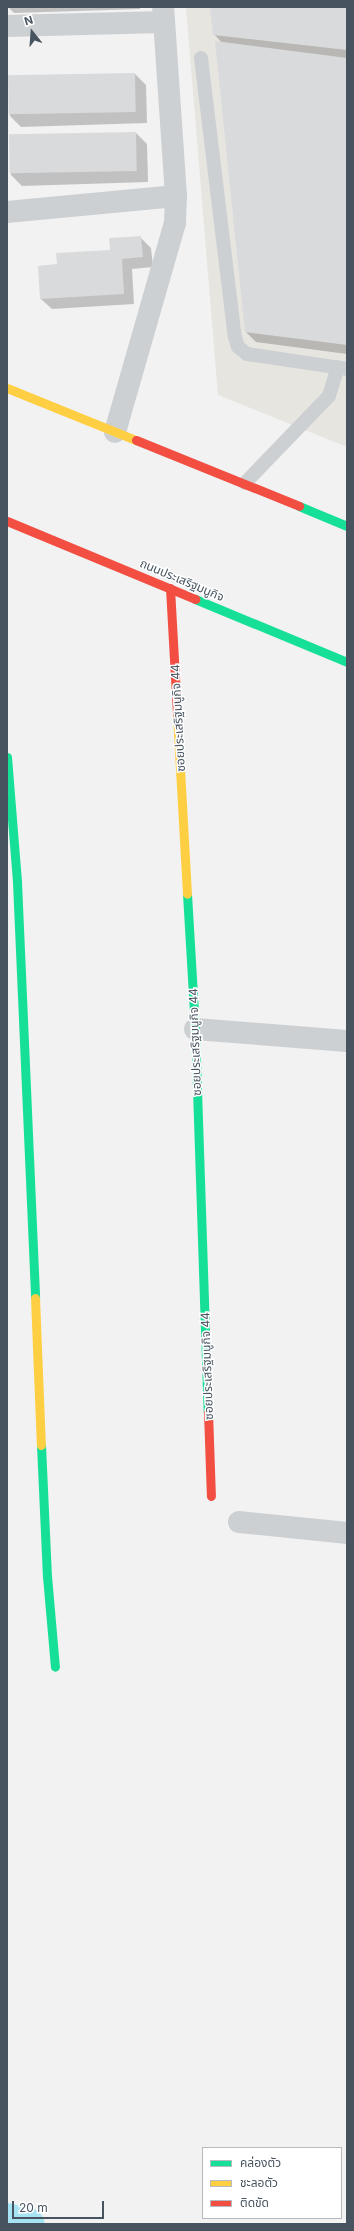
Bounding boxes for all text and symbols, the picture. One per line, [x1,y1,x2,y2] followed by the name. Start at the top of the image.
[12,12,52,52] north arrow
[22,13,35,28] text: N
[138,556,226,604] street label: ถนนประเสริฐมนูกิจ
[168,664,188,772] street label: ซอยประเสริฐมนูกิจ 44
[186,988,204,1096] street label: ซอยประเสริฐมนูกิจ 44
[198,1312,216,1420] street label: ซอยประเสริฐมนูกิจ 44
[202,2147,342,2219] legend
[240,2155,281,2170] text: คล่องตัว
[240,2175,278,2190] text: ชะลอตัว
[14,2193,106,2219] scale bar
[240,2195,269,2210] text: ติดขัด
[19,2200,48,2215] text: 20 m

